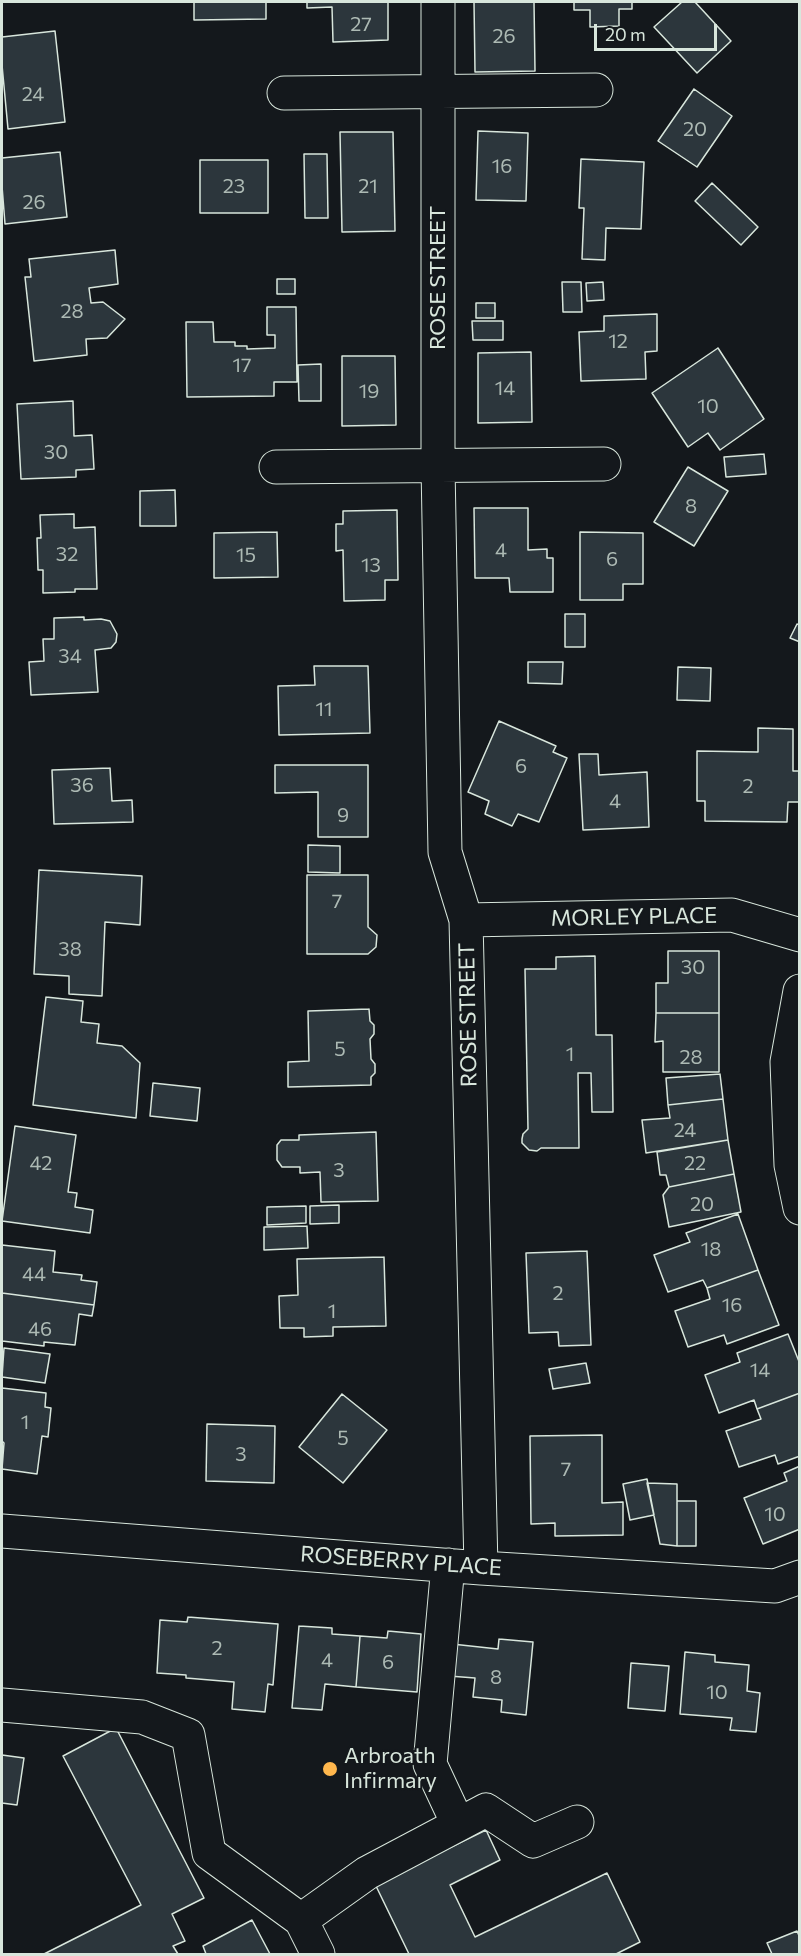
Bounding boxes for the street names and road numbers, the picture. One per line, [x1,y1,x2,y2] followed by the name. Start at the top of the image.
[425,206,451,350] street label: ROSE STREET
[550,902,718,932] street label: MORLEY PLACE
[454,943,482,1087] street label: ROSE STREET
[299,1541,503,1581] street label: ROSEBERRY PLACE

